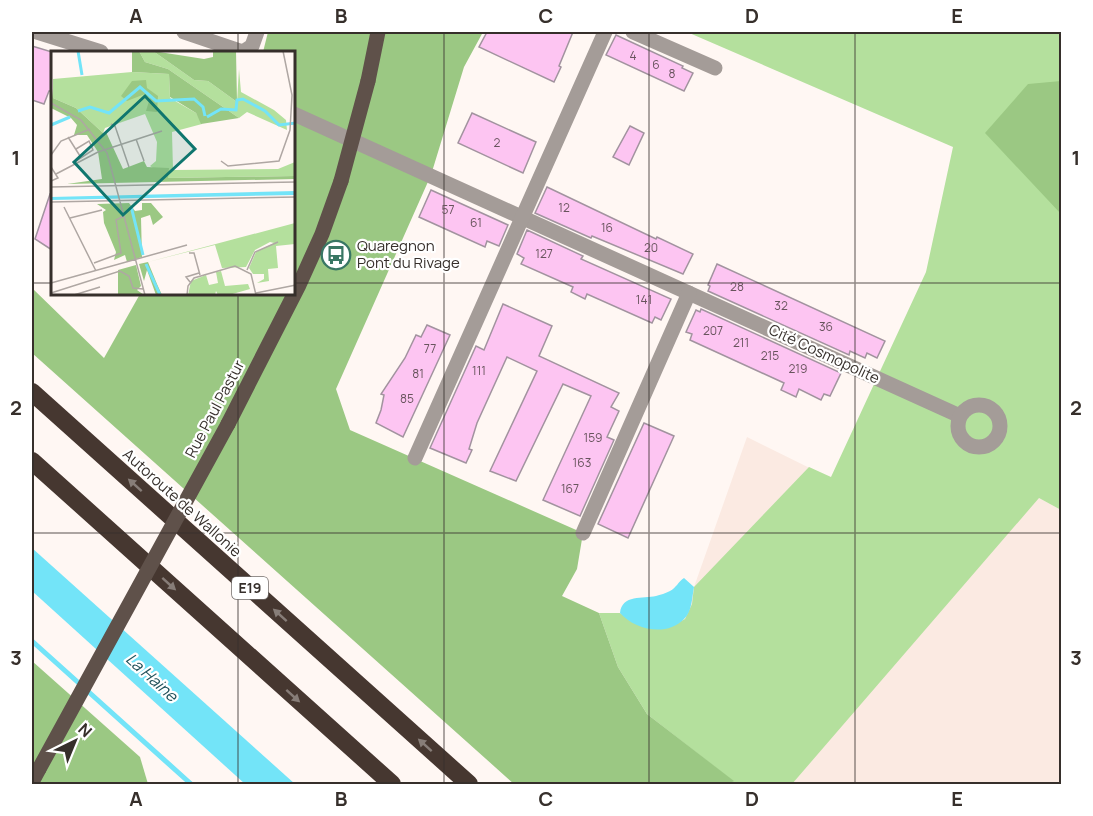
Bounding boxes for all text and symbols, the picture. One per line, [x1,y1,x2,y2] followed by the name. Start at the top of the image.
[129,2,143,29] text: A
[335,2,348,29] text: B
[539,2,553,29] text: C
[745,2,759,29] text: D
[951,2,963,29] text: E
[629,47,637,64] house number: 4
[51,51,296,296] inset map
[652,56,660,73] house number: 6
[669,65,676,82] house number: 8
[494,134,501,151] house number: 2
[12,144,20,171] text: 1
[1072,144,1080,171] text: 1
[558,199,570,216] house number: 12
[442,201,454,218] house number: 57
[470,214,482,231] house number: 61
[601,219,613,236] house number: 16
[357,235,460,273] place label: Quaregnon Pont du Rivage
[320,239,352,271] bus stop icon: Quaregnon Pont du Rivage
[644,239,658,256] house number: 20
[535,245,553,262] house number: 127
[730,278,744,295] house number: 28
[636,291,652,308] house number: 141
[774,297,788,314] house number: 32
[819,318,833,335] house number: 36
[765,319,883,389] street label: Cité Cosmopolite
[703,322,723,339] house number: 207
[733,334,749,351] house number: 211
[424,340,436,357] house number: 77
[761,347,779,364] house number: 215
[180,356,249,461] street label: Rue Paul Pastur
[789,360,807,377] house number: 219
[472,362,486,379] house number: 111
[412,365,424,382] house number: 81
[400,390,414,407] house number: 85
[10,394,22,421] text: 2
[1070,394,1082,421] text: 2
[583,429,603,446] house number: 159
[118,444,246,562] street label: Autoroute de Wallonie
[573,454,591,471] house number: 163
[128,479,143,492] one-way arrow
[561,480,579,497] house number: 167
[161,577,176,590] one-way arrow
[232,577,268,599] road number: E19
[273,609,288,622] one-way arrow
[10,644,22,671] text: 3
[1070,644,1082,671] text: 3
[121,648,184,707] water label: La Haine
[285,689,300,702] one-way arrow
[45,711,105,771] north arrow
[74,718,97,742] text: N
[418,738,433,752] one-way arrow
[129,785,143,812] text: A
[335,785,348,812] text: B
[539,785,553,812] text: C
[745,785,759,812] text: D
[951,785,963,812] text: E

